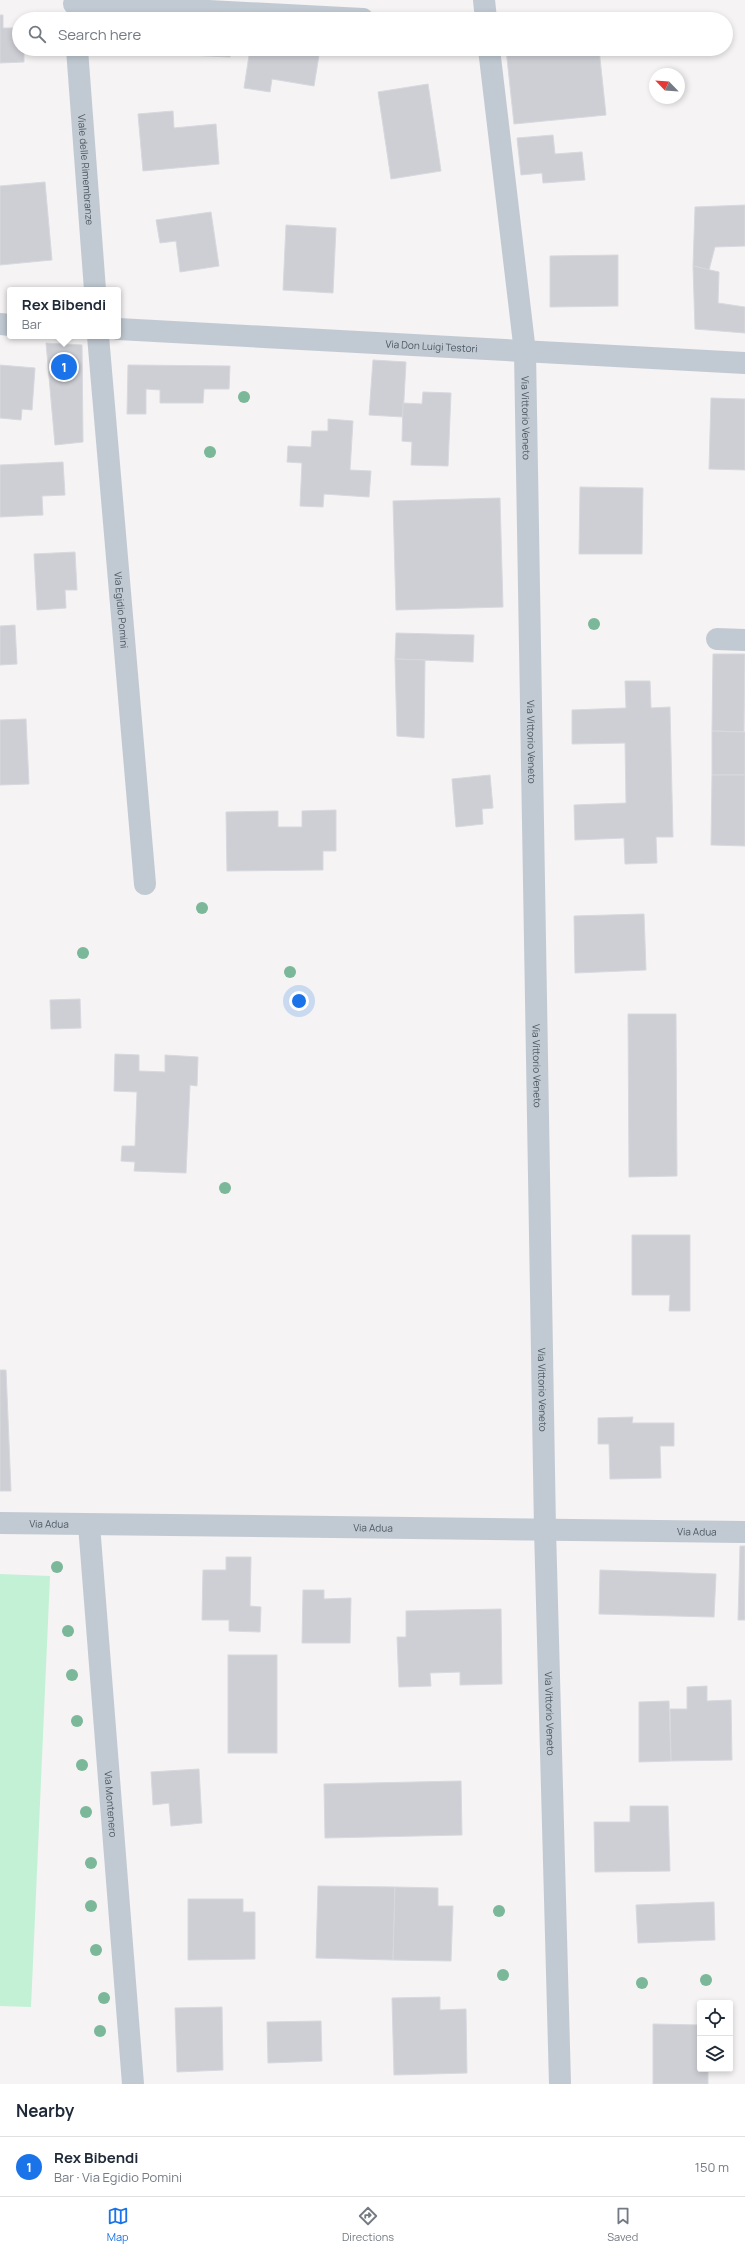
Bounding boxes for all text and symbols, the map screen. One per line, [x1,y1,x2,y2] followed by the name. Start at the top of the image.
[12,12,733,56] search box
[26,23,48,45] icon: search
[58,24,141,45] text: Search here
[649,68,685,104] north arrow
[75,114,97,226] street label: Viale delle Rimembranze
[7,287,121,339] popup
[22,294,106,315] text: Rex Bibendi
[22,315,42,333] text: Bar
[385,337,478,355] street label: Via Don Luigi Testori
[51,352,77,382] pin: 1
[518,376,534,460] street label: Via Vittorio Veneto
[111,571,132,649] street label: Via Egidio Pomini
[524,700,539,784] street label: Via Vittorio Veneto
[289,991,309,1011] your location
[529,1024,545,1108] street label: Via Vittorio Veneto
[535,1348,550,1432] street label: Via Vittorio Veneto
[29,1516,69,1531] street label: Via Adua
[353,1520,393,1535] street label: Via Adua
[677,1524,717,1539] street label: Via Adua
[542,1672,558,1756] street label: Via Vittorio Veneto
[101,1770,121,1838] street label: Via Montenero
[697,2000,733,2072] map controls
[697,2000,733,2036] button: locate
[697,2036,733,2072] button: layers
[16,2099,74,2122] text: Nearby
[54,2147,138,2168] text: Rex Bibendi
[26,2158,32,2176] text: 1
[695,2158,729,2176] text: 150 m
[54,2168,182,2186] text: Bar · Via Egidio Pomini
[107,2205,129,2244] tab: Map
[342,2205,394,2244] tab: Directions
[607,2205,638,2244] tab: Saved

